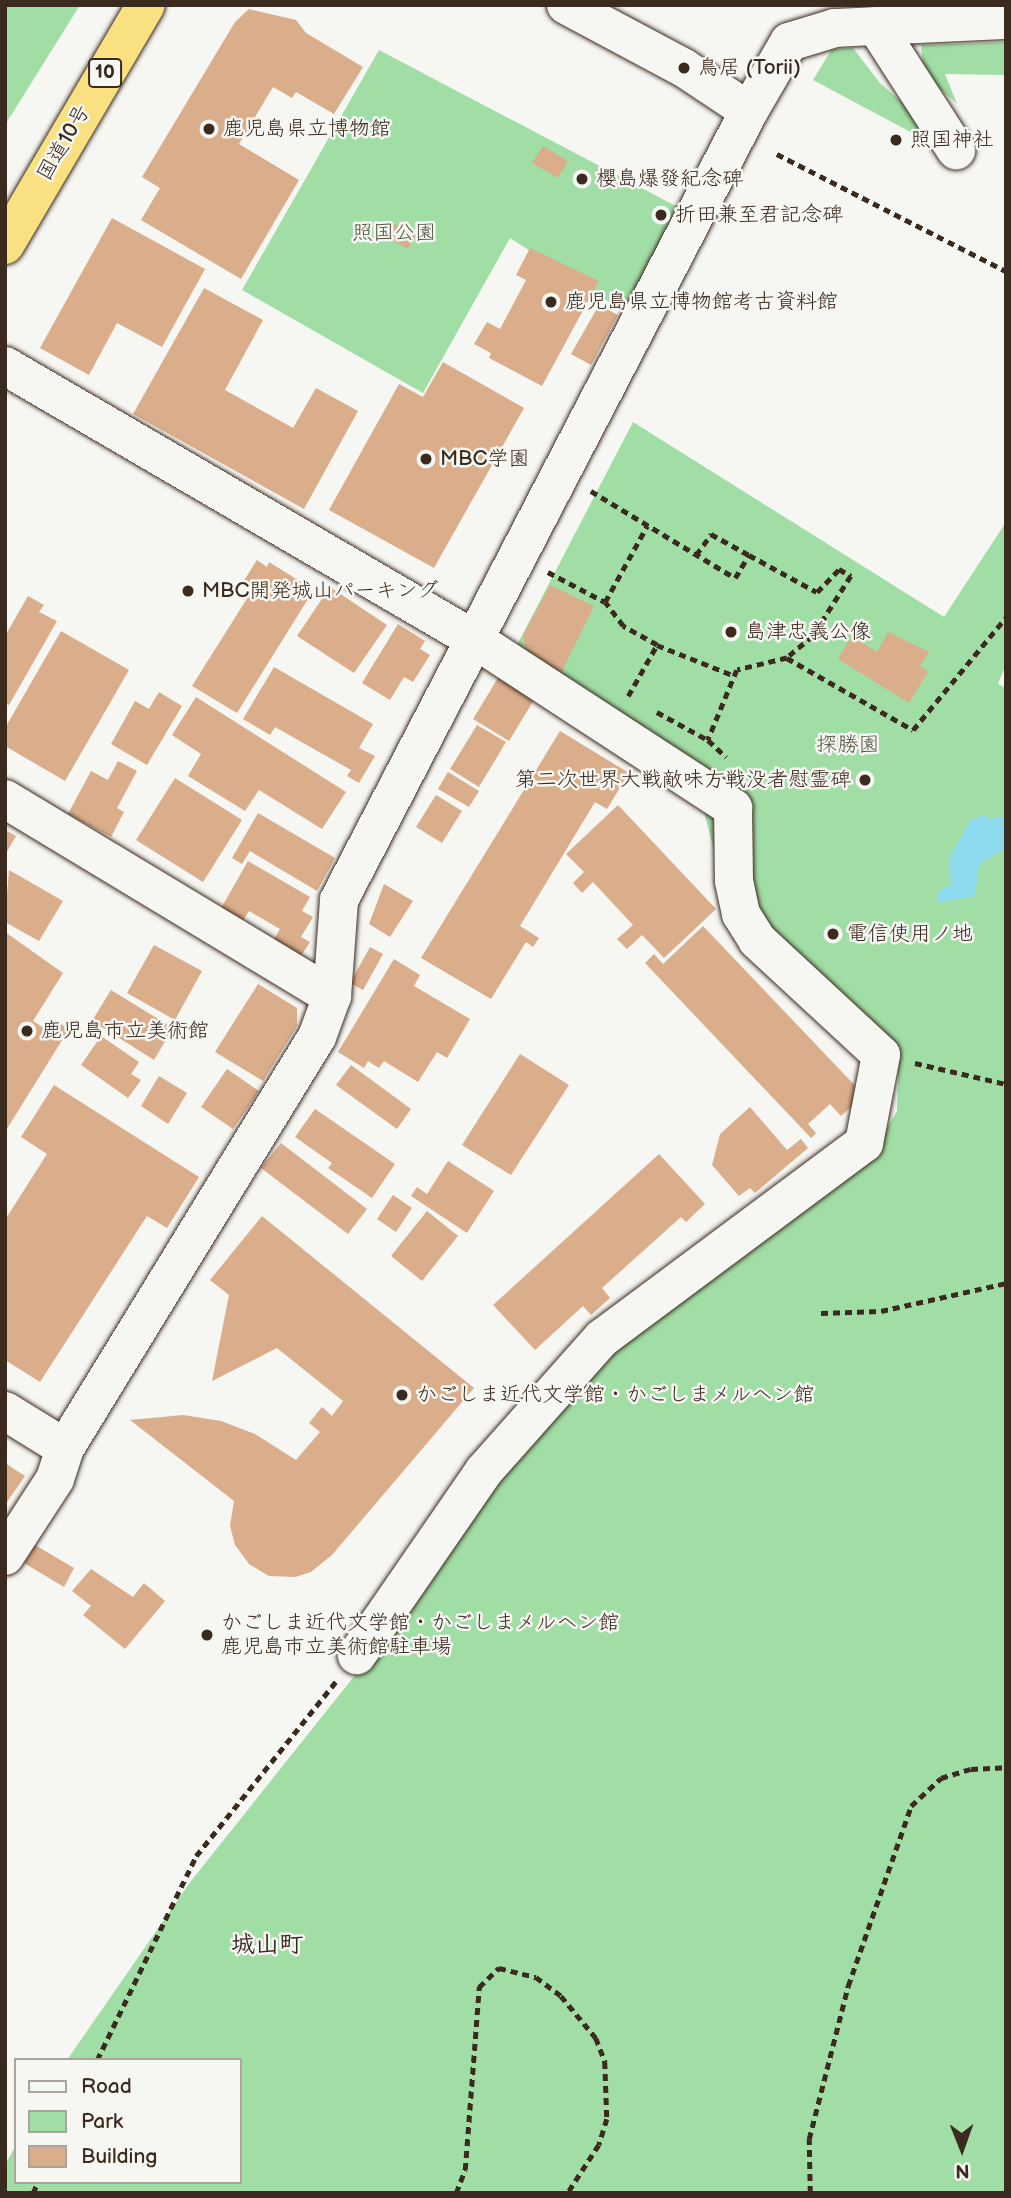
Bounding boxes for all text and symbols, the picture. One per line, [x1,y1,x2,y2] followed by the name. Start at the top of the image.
[698,55,801,81] place label: 鳥居 (Torii)
[88,58,122,88] road number: 10
[676,60,692,76] marker: 鳥居 (Torii)
[32,101,96,185] street label: 国道10号
[223,116,391,142] place label: 鹿児島県立博物館
[201,121,217,137] marker: 鹿児島県立博物館
[910,127,994,153] place label: 照国神社
[888,132,904,148] marker: 照国神社
[596,166,743,192] place label: 櫻島爆發紀念碑
[574,171,590,187] marker: 櫻島爆發紀念碑
[675,202,843,228] place label: 折田兼至君記念碑
[653,207,669,223] marker: 折田兼至君記念碑
[352,220,436,246] park label: 照国公園
[565,289,838,315] place label: 鹿児島県立博物館考古資料館
[543,294,559,310] marker: 鹿児島県立博物館考古資料館
[440,446,529,472] place label: MBC学園
[418,451,434,467] marker: MBC学園
[202,578,438,604] place label: MBC開発城山パーキング
[180,583,196,599] marker: MBC開発城山パーキング
[745,619,871,645] place label: 島津忠義公像
[723,624,739,640] marker: 島津忠義公像
[817,732,879,758] park label: 探勝園
[515,767,851,793] place label: 第二次世界大戦敵味方戦没者慰霊碑
[857,772,873,788] marker: 第二次世界大戦敵味方戦没者慰霊碑
[847,921,973,947] place label: 電信使用ノ地
[825,926,841,942] marker: 電信使用ノ地
[41,1018,209,1044] place label: 鹿児島市立美術館
[19,1023,35,1039] marker: 鹿児島市立美術館
[416,1382,815,1408] place label: かごしま近代文学館・かごしまメルヘン館
[394,1387,410,1403] marker: かごしま近代文学館・かごしまメルヘン館
[221,1610,620,1660] place label: かごしま近代文学館・かごしまメルヘン館 鹿児島市立美術館駐車場
[199,1627,215,1643] marker: かごしま近代文学館・かごしまメルヘン館 鹿児島市立美術館駐車場
[231,1931,303,1959] district label: 城山町
[14,2058,242,2184] legend
[81,2074,132,2099] text: Road
[81,2109,123,2134] text: Park
[927,2114,997,2184] north arrow
[81,2144,157,2169] text: Building
[955,2159,970,2182] text: N

